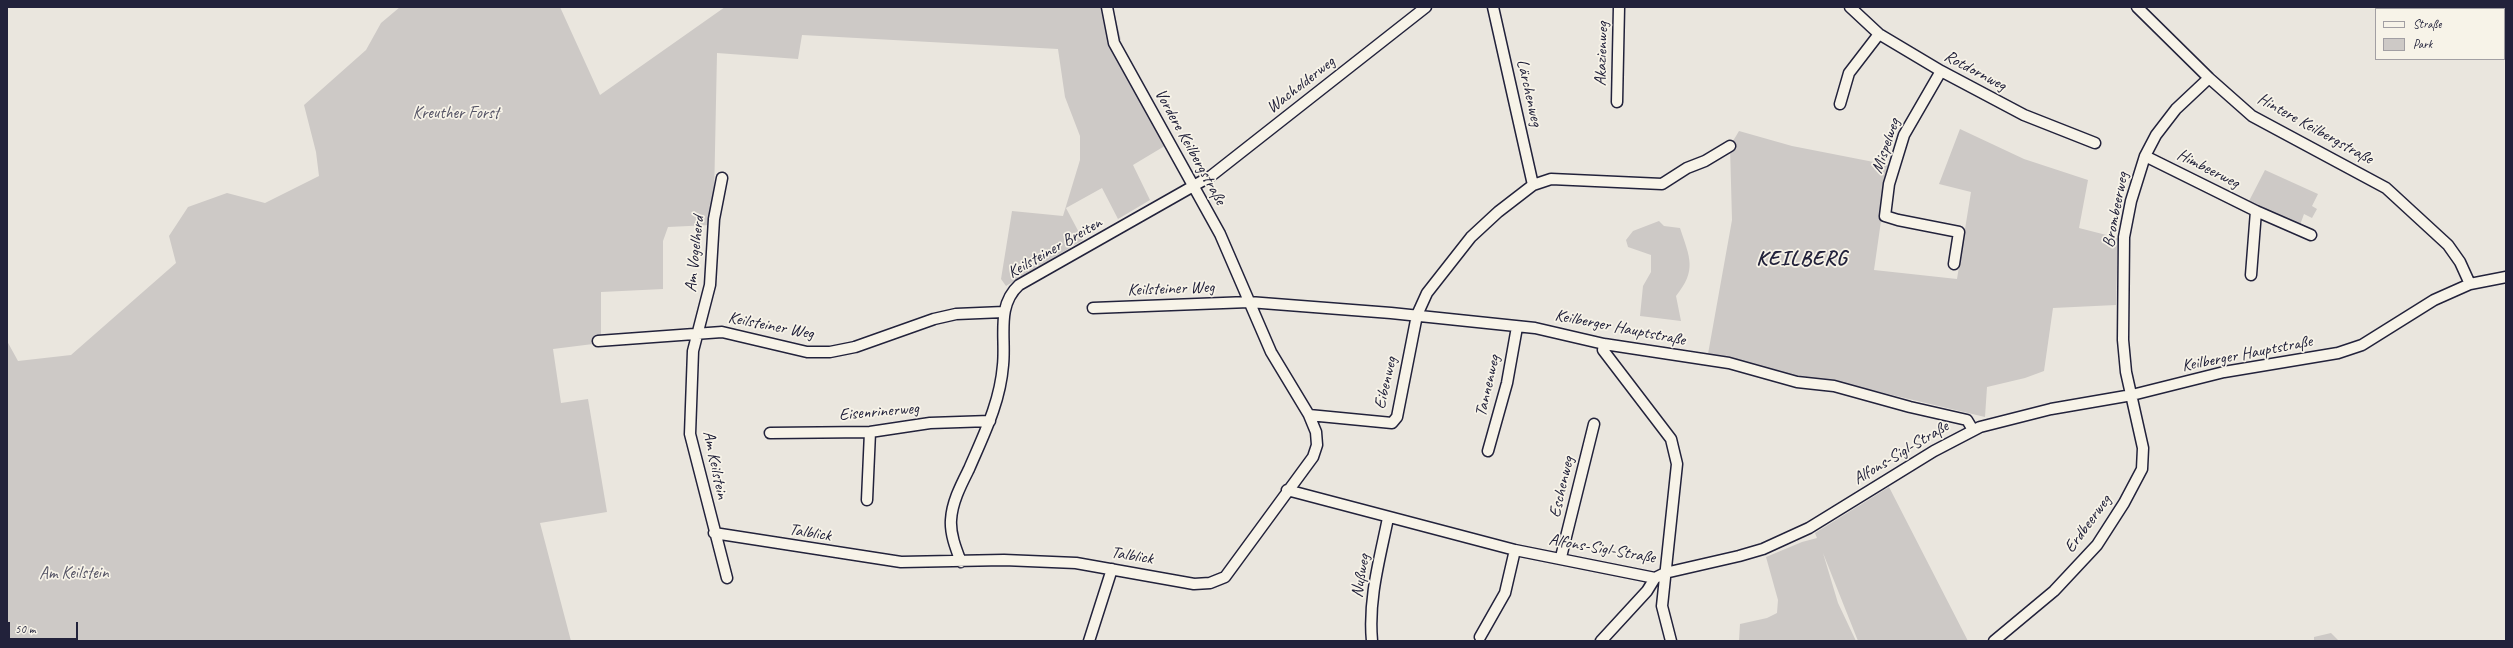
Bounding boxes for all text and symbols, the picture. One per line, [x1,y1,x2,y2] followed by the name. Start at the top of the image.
[2375,8,2505,60] legend
[2413,16,2441,32] text: Straße
[1591,22,1613,86] street label: Akazienweg
[2413,36,2432,52] text: Park
[1940,46,2010,96] street label: Rotdornweg
[1263,52,1339,118] street label: Wacholderweg
[1511,58,1547,128] street label: Lärchenweg
[1150,85,1230,209] street label: Vordere Keilbergstraße
[2254,89,2376,169] street label: Hintere Keilbergstraße
[413,104,499,124] park label: Kreuther Forst
[1867,116,1905,176] street label: Mispelweg
[2173,145,2243,193] street label: Himbeerweg
[2099,171,2133,249] street label: Brombeerweg
[1004,213,1106,283] street label: Keilsteiner Breiten
[681,215,709,293] street label: Am Vogelherd
[1757,246,1847,272] district label: KEILBERG
[1127,277,1215,301] street label: Keilsteiner Weg
[1553,305,1687,351] street label: Keilberger Hauptstraße
[726,308,816,344] street label: Keilsteiner Weg
[2180,331,2314,377] street label: Keilberger Hauptstraße
[1471,353,1505,419] street label: Tannenweg
[1370,355,1402,411] street label: Eibenweg
[838,398,920,426] street label: Eisenrinerweg
[1850,417,1952,489] street label: Alfons-Sigl-Straße
[698,429,732,501] street label: Am Keilstein
[1545,455,1579,519] street label: Eschenweg
[2060,491,2116,557] street label: Erdbeerweg
[788,520,832,546] street label: Talblick
[1547,530,1657,568] street label: Alfons-Sigl-Straße
[1110,543,1154,569] street label: Talblick
[1347,553,1375,599] street label: Nußweg
[39,564,109,584] park label: Am Keilstein
[10,614,80,640] scale bar
[15,621,35,637] text: 50 m

